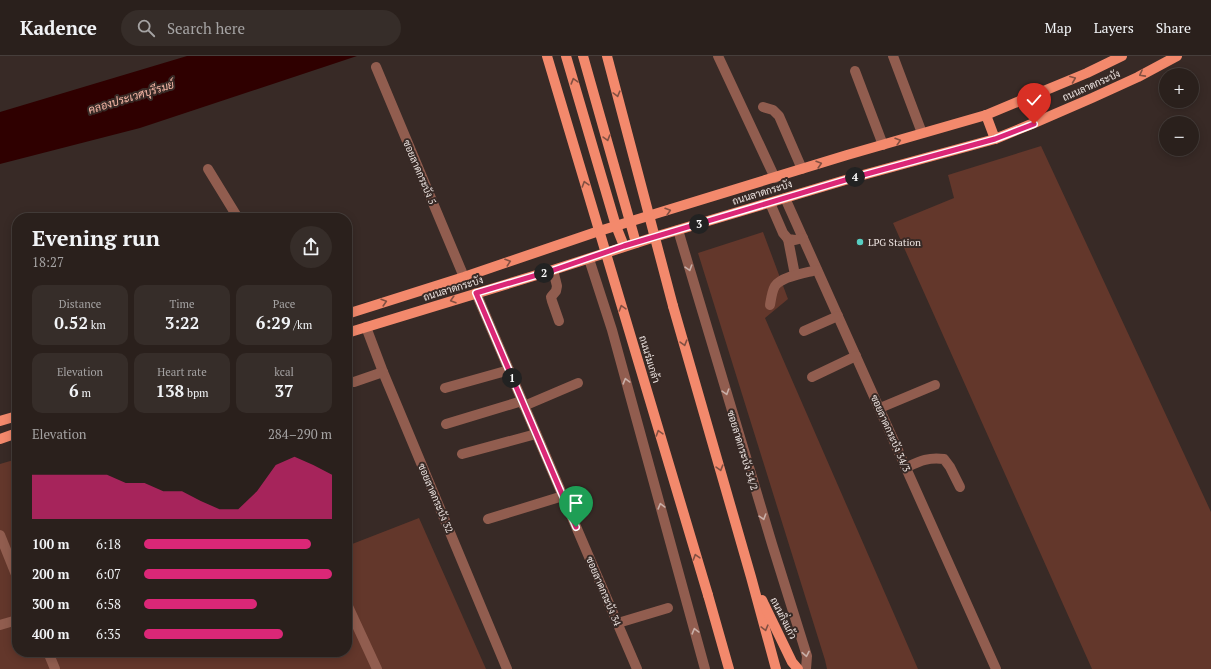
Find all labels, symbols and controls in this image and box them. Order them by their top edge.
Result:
search box [121,10,401,46]
text: Kadence [20,15,97,40]
icon: search [135,17,157,39]
text: Search here [167,18,245,38]
text: Map [1045,18,1072,37]
text: Layers [1094,18,1134,37]
text: Share [1156,18,1191,37]
street label: ถนนลาดกระบัง [1060,67,1122,104]
map controls [1159,68,1199,156]
button: + [1159,68,1199,108]
one-way arrow [1139,70,1146,77]
water label: คลองประเวศบุรีรมย์ [86,76,178,119]
one-way arrow [1069,76,1077,84]
one-way arrow [570,78,579,85]
pin [1017,83,1051,124]
icon: check [1023,89,1045,111]
one-way arrow [613,90,621,97]
button: − [1159,116,1199,156]
one-way arrow [602,135,611,142]
one-way arrow [894,137,901,146]
street label: ซอยลาดกระบัง 5 [400,138,439,206]
one-way arrow [815,160,822,169]
pin: 4 [845,167,865,187]
text: 4 [852,170,858,184]
street label: ถนนลาดกระบัง [731,177,794,208]
one-way arrow [581,180,590,187]
one-way arrow [664,207,671,216]
pin: 3 [689,214,709,234]
text: 3 [696,217,702,231]
text: Evening run [32,223,160,252]
button: share [290,226,332,268]
place label: LPG Station [868,236,921,249]
marker: LPG Station [855,237,865,247]
text: 18:27 [32,253,64,271]
one-way arrow [504,258,511,267]
pin: 2 [534,263,554,283]
one-way arrow [684,264,693,271]
text: 2 [541,266,547,280]
street label: ถนนลาดกระบัง [422,273,485,304]
one-way arrow [450,295,457,304]
text: Distance [59,297,101,311]
text: Time [169,297,195,311]
text: Pace [273,297,295,311]
one-way arrow [381,298,388,307]
one-way arrow [618,305,627,312]
text: 0.52 [54,311,88,334]
text: 3:22 [165,311,199,334]
text: 6:29 [256,311,291,334]
text: km [88,318,106,332]
text: /km [291,318,312,332]
street label: ถนนร่มเกล้า [636,334,663,385]
one-way arrow [679,340,688,347]
text: Elevation [57,365,103,379]
text: Heart rate [157,365,207,379]
text: kcal [274,365,294,379]
pin: 1 [502,368,522,388]
text: 1 [509,371,515,385]
one-way arrow [622,377,631,384]
text: 6 [69,379,79,402]
text: 138 [155,379,184,402]
text: 37 [274,379,294,402]
text: m [79,386,91,400]
text: bpm [184,386,209,400]
one-way arrow [721,389,730,396]
street label: ซอยลาดกระบัง 34/3 [868,393,913,474]
street label: ซอยลาดกระบัง 34/2 [724,408,761,492]
text: Elevation [32,425,87,443]
text: 284–290 m [268,425,332,443]
one-way arrow [655,429,664,436]
street label: ซอยลาดกระบัง 32 [415,461,456,535]
one-way arrow [715,465,724,472]
pin [559,486,593,527]
icon: arrive [565,492,587,514]
one-way arrow [657,503,666,510]
one-way arrow [758,513,767,520]
text: 100 m [32,535,70,553]
text: 6:18 [96,535,121,553]
street label: ซอยลาดกระบัง 34 [583,554,624,629]
one-way arrow [692,554,701,561]
text: 200 m [32,565,70,583]
text: 6:07 [96,565,121,583]
street label: ถนนกิ่งแก้ว [767,594,801,641]
text: 300 m [32,595,70,613]
text: 6:58 [96,595,121,613]
one-way arrow [760,624,769,631]
text: 400 m [32,625,70,643]
text: 6:35 [96,625,121,643]
one-way arrow [691,628,700,635]
one-way arrow [801,651,810,658]

